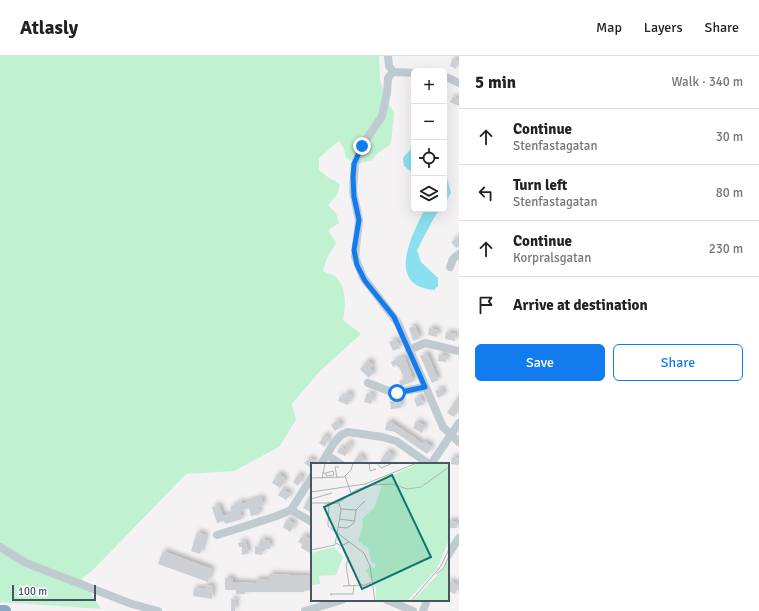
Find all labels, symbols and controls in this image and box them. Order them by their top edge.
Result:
text: Atlasly [20,16,78,40]
text: Map [596,19,622,36]
text: Layers [644,19,683,36]
text: Share [705,19,739,36]
map controls [411,68,447,212]
button: + [411,68,447,104]
text: 5 min [475,72,516,93]
text: Walk · 340 m [672,74,743,90]
button: − [411,104,447,140]
text: Continue [513,120,572,138]
icon: ahead [475,126,497,148]
text: 30 m [716,129,743,145]
route end [353,137,371,155]
text: Stenfastagatan [513,138,598,154]
button: locate [411,140,447,176]
button: layers [411,176,447,212]
text: Turn left [513,176,567,194]
icon: left [475,182,497,204]
text: 80 m [716,185,743,201]
text: Stenfastagatan [513,194,598,210]
text: Continue [513,232,572,250]
icon: ahead [475,238,497,260]
text: 230 m [709,241,743,257]
text: Korpralsgatan [513,250,591,266]
icon: arrive [475,294,497,316]
text: Arrive at destination [513,296,648,314]
button: Save [475,344,605,381]
button: Share [613,344,743,381]
route start [388,384,406,402]
inset map [311,463,449,601]
scale bar [12,583,96,602]
text: 100 m [18,585,47,598]

